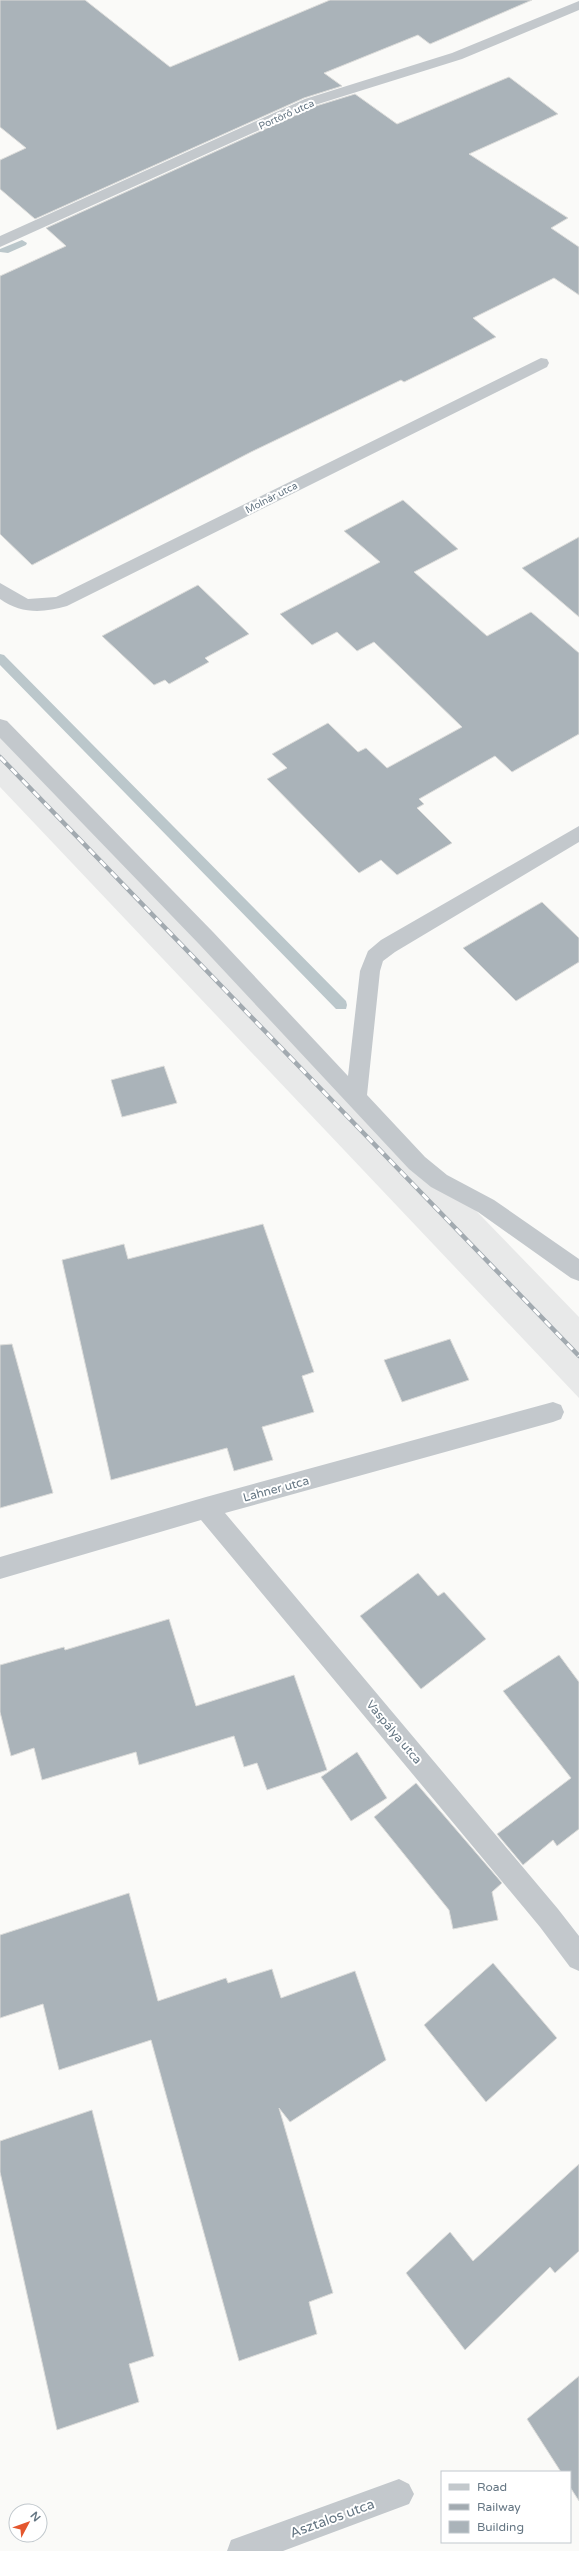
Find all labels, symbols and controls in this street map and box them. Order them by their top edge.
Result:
street label: Portörő utca [257,97,316,132]
street label: Molnár utca [243,480,300,516]
street label: Lahner utca [241,1473,311,1505]
street label: Vaspálya utca [363,1697,425,1767]
legend [441,2471,571,2543]
text: Road [477,2480,507,2494]
street label: Asztalos utca [288,2495,377,2542]
text: Railway [477,2500,521,2514]
north arrow [8,2503,48,2543]
text: N [27,2509,43,2524]
text: Building [477,2520,524,2534]

